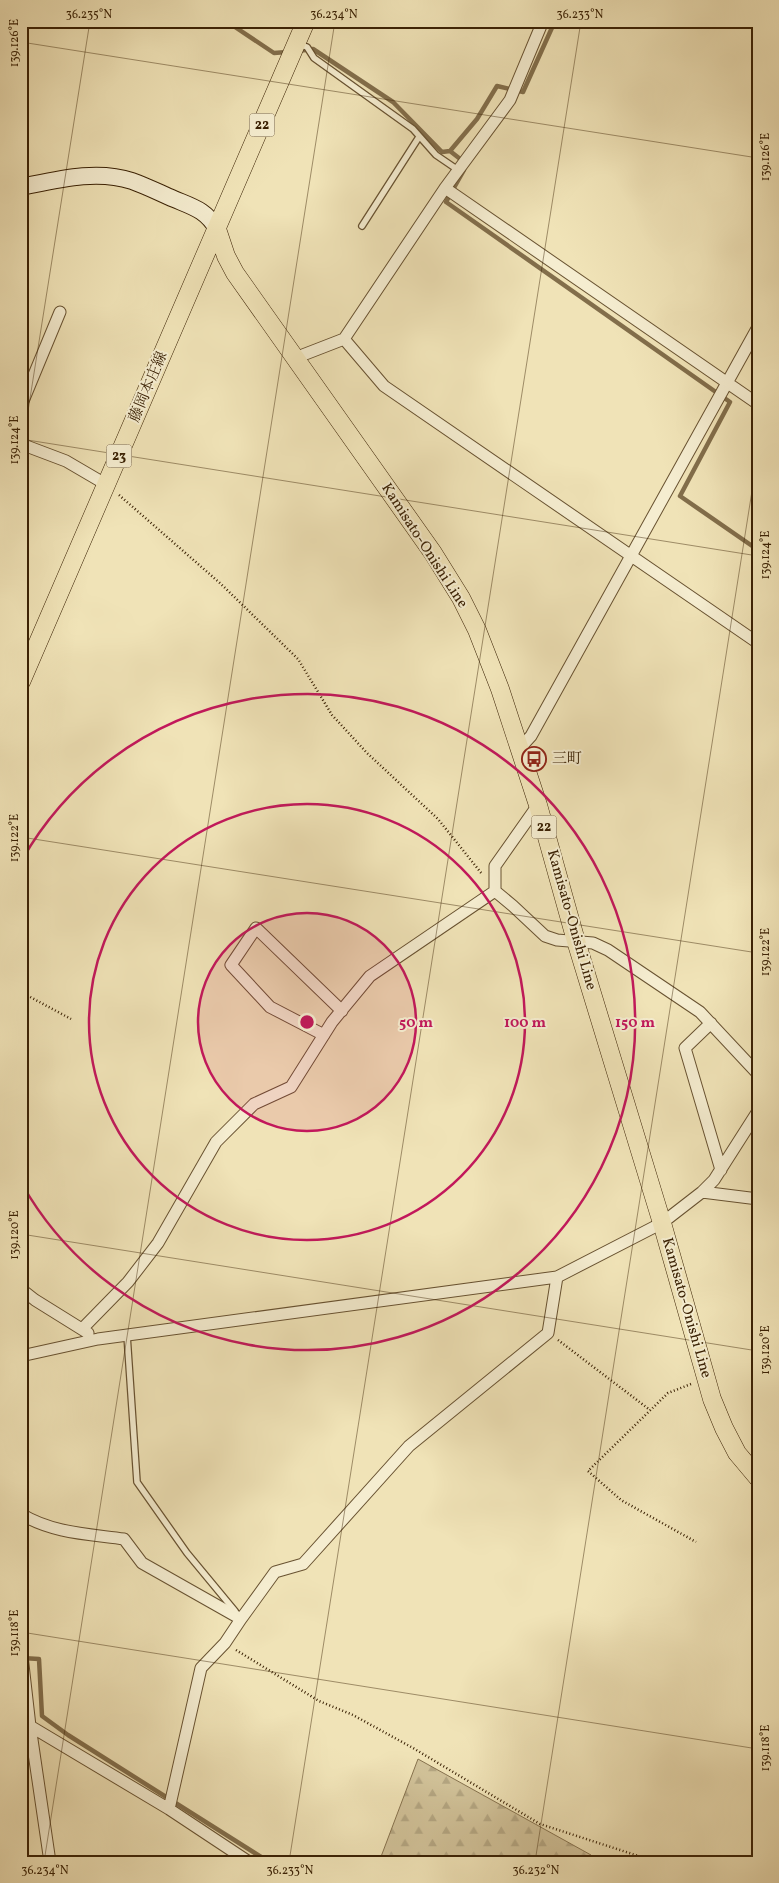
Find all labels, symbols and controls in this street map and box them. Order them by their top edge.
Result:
text: 36.235°N [66,7,112,23]
text: 36.234°N [310,7,358,23]
text: 36.233°N [557,7,603,23]
text: 139.126°E [7,19,23,67]
road number: 22 [250,114,274,136]
text: 139.126°E [758,133,774,181]
street label: 藤岡本庄線 [125,348,173,426]
text: 139.124°E [7,416,23,464]
road number: 23 [106,444,132,468]
street label: Kamisato-Onishi Line [376,479,472,613]
text: 139.124°E [758,531,774,579]
bus stop icon: 三町 [521,746,547,772]
place label: 三町 [552,749,582,770]
text: 139.122°E [7,814,23,862]
road number: 22 [532,816,556,839]
street label: Kamisato-Onishi Line [541,847,601,993]
text: 139.122°E [758,928,774,976]
centre of rings [298,1013,316,1031]
text: 50 m [399,1013,433,1034]
text: 100 m [504,1013,547,1034]
text: 150 m [615,1013,655,1034]
text: 139.120°E [7,1210,23,1260]
street label: Kamisato-Onishi Line [656,1235,716,1381]
text: 139.120°E [758,1325,774,1375]
text: 139.118°E [7,1610,23,1656]
text: 139.118°E [758,1725,774,1771]
text: 36.234°N [21,1863,69,1879]
text: 36.233°N [267,1863,313,1879]
text: 36.232°N [513,1863,560,1879]

